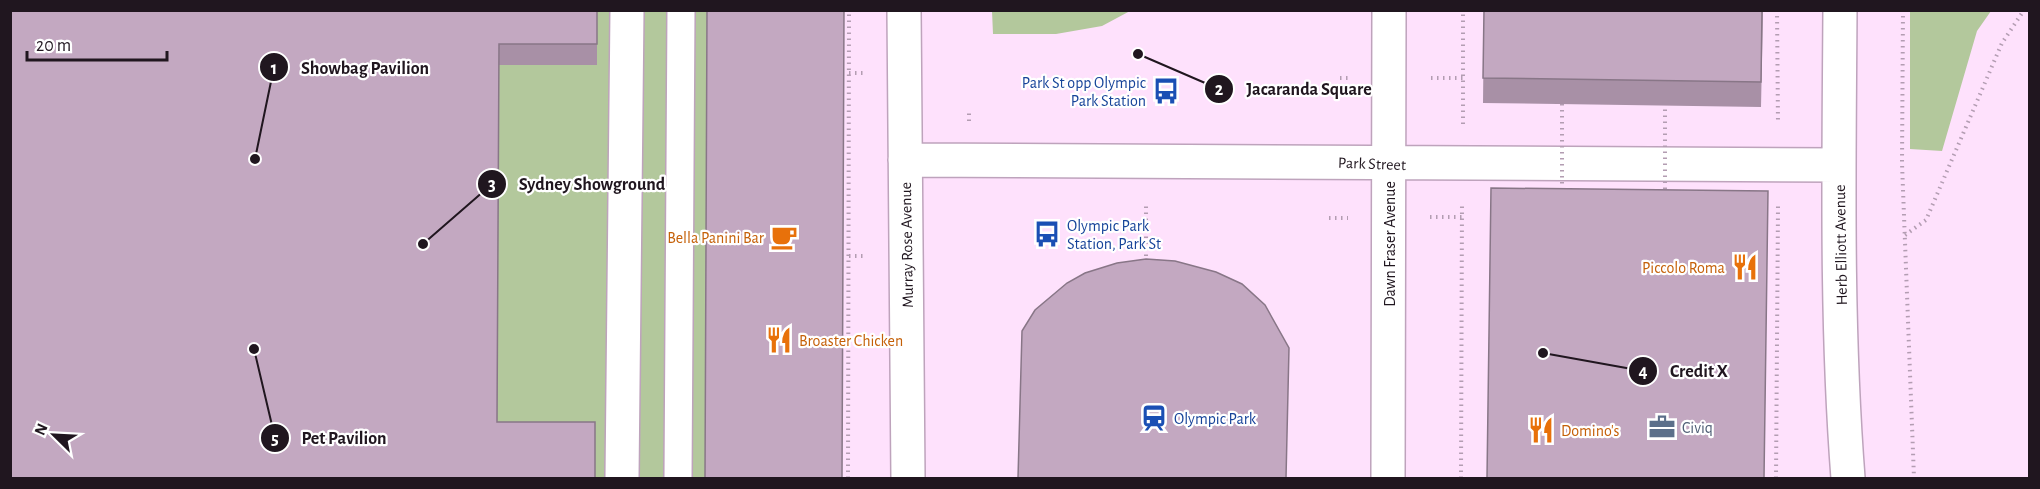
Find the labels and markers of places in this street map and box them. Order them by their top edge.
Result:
callout: Showbag Pavilion [259,49,441,85]
callout: Jacaranda Square [1204,71,1384,107]
place label: Park St opp Olympic Park Station [1022,75,1146,109]
bus stop icon: Park St opp Olympic Park Station [1151,76,1181,106]
callout: Sydney Showground [477,166,677,202]
place label: Olympic Park Station, Park St [1067,218,1161,252]
bus stop icon: Olympic Park Station, Park St [1032,219,1062,249]
cafe icon: Bella Panini Bar [769,222,799,252]
place label: Bella Panini Bar [667,230,765,246]
restaurant icon: Piccolo Roma [1730,252,1760,282]
place label: Piccolo Roma [1642,260,1725,276]
restaurant icon: Broaster Chicken [764,325,794,355]
place label: Broaster Chicken [799,333,903,349]
callout: Credit X [1628,353,1740,389]
station icon: Olympic Park [1139,403,1169,433]
place label: Olympic Park [1174,411,1257,428]
office icon: Civiq [1647,412,1677,442]
restaurant icon: Domino's [1526,415,1556,445]
callout: Pet Pavilion [260,420,399,456]
place label: Civiq [1682,420,1713,436]
place label: Domino's [1561,423,1620,439]

